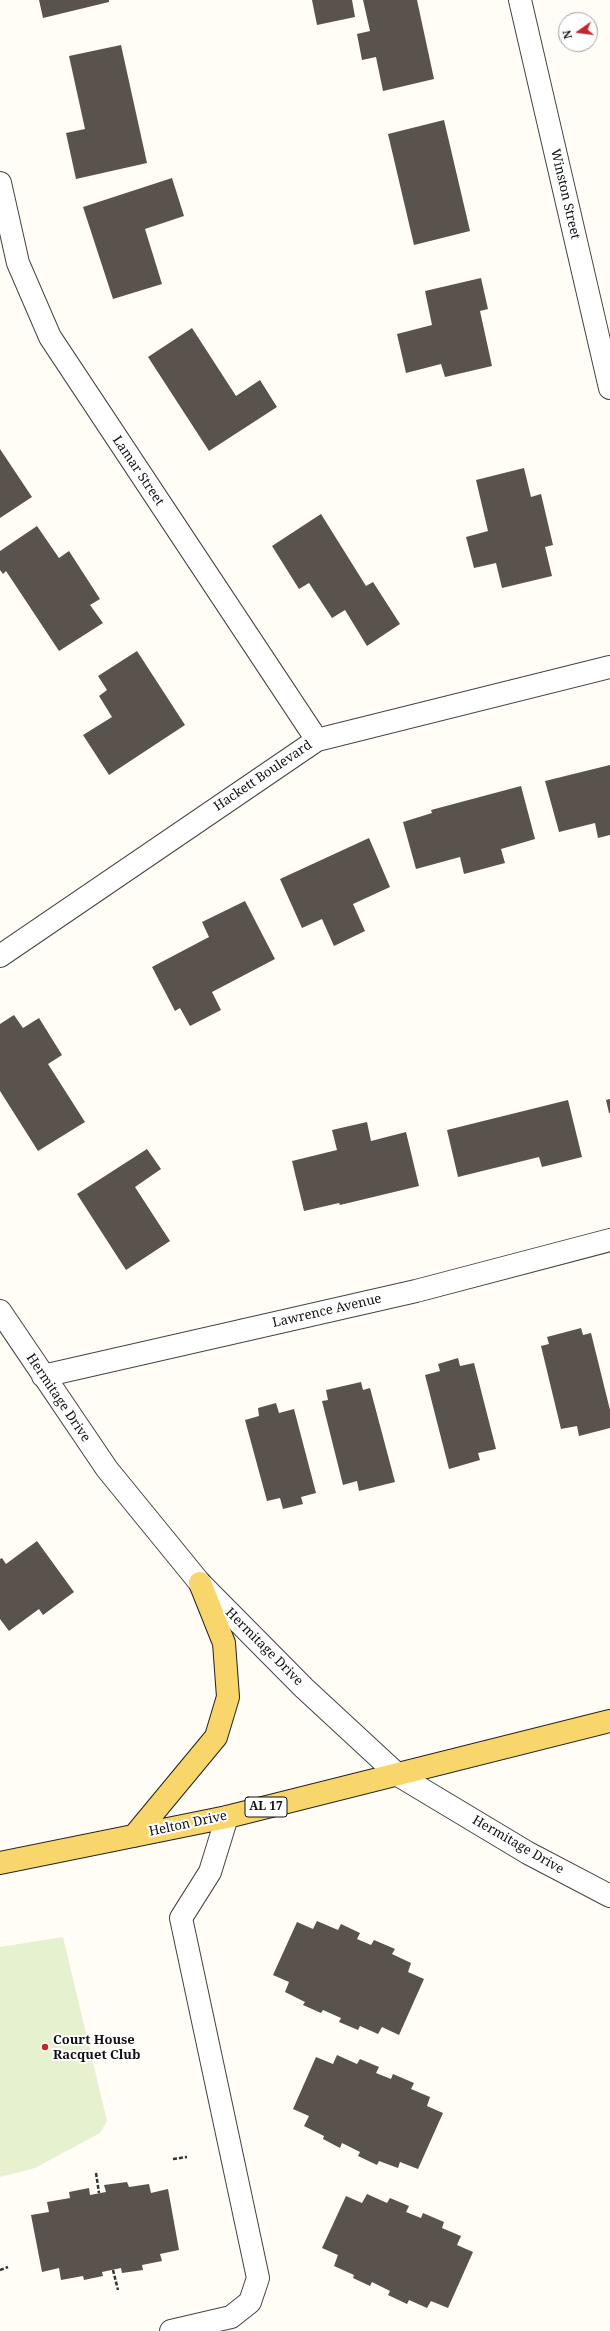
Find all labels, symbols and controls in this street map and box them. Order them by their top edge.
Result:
north arrow [558,12,598,52]
text: N [559,29,575,41]
street label: Winston Street [547,147,583,241]
street label: Lamar Street [109,433,167,509]
street label: Hackett Boulevard [211,737,315,815]
street label: Lawrence Avenue [271,1291,383,1331]
street label: Hermitage Drive [23,1351,93,1445]
street label: Hermitage Drive [222,1605,306,1689]
road number: AL 17 [245,1797,287,1817]
street label: Helton Drive [148,1808,228,1840]
street label: Hermitage Drive [469,1812,567,1878]
place label: Court House Racquet Club [53,2032,140,2063]
marker: Court House Racquet Club [40,2042,50,2052]

